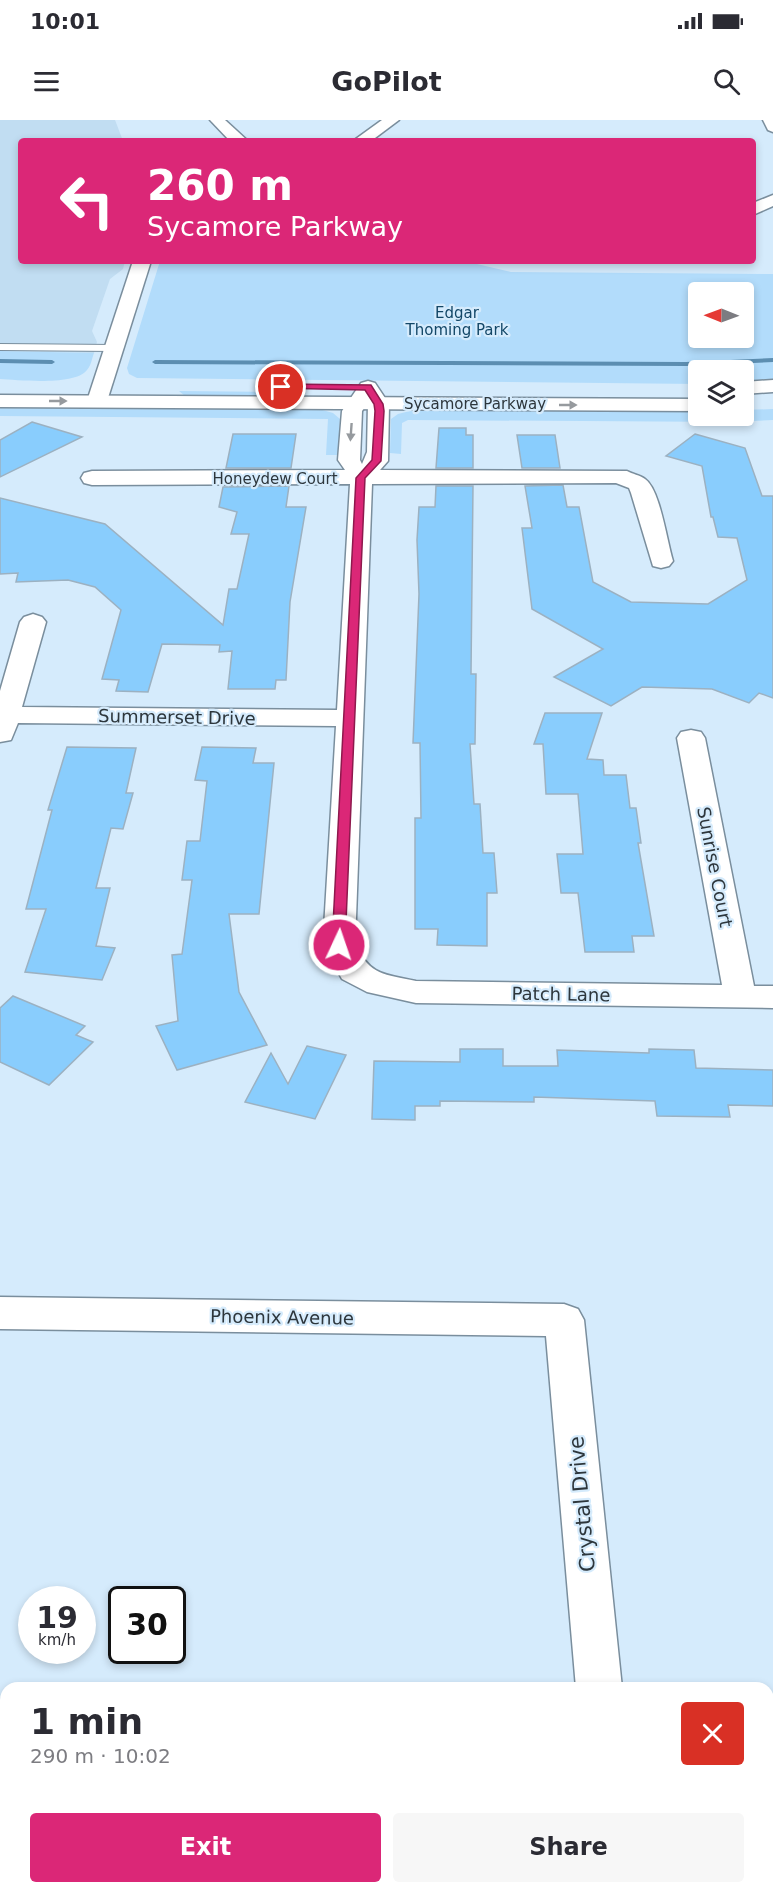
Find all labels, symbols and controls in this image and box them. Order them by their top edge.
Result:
text: 10:01 [30,9,100,34]
icon: menu [30,65,63,98]
icon: search [710,65,743,98]
text: GoPilot [331,66,442,97]
text: 260 m [147,161,293,210]
icon: left [48,162,126,240]
text: Sycamore Parkway [147,211,403,242]
north arrow [688,282,754,348]
map controls [688,282,754,426]
park label: Edgar Thoming Park [405,304,509,339]
button: layers [688,360,754,426]
pin [255,361,306,412]
icon: arrive [264,370,297,403]
street label: Sycamore Parkway [404,395,546,413]
one-way arrow [49,396,68,406]
one-way arrow [559,400,578,410]
one-way arrow [346,422,356,441]
street label: Honeydew Court [212,470,338,488]
street label: Summerset Drive [98,705,256,729]
street label: Sunrise Court [693,805,737,929]
position arrow [307,913,371,977]
street label: Patch Lane [511,983,611,1005]
street label: Phoenix Avenue [210,1305,354,1329]
street label: Crystal Drive [564,1435,600,1573]
speed limit sign: 30 [108,1586,186,1664]
text: 19 [36,1600,78,1635]
text: km/h [38,1631,76,1649]
text: 1 min [30,1701,143,1742]
button: close [681,1702,744,1765]
text: 290 m · 10:02 [30,1744,171,1768]
button: Exit [30,1813,381,1882]
button: Share [393,1813,744,1882]

